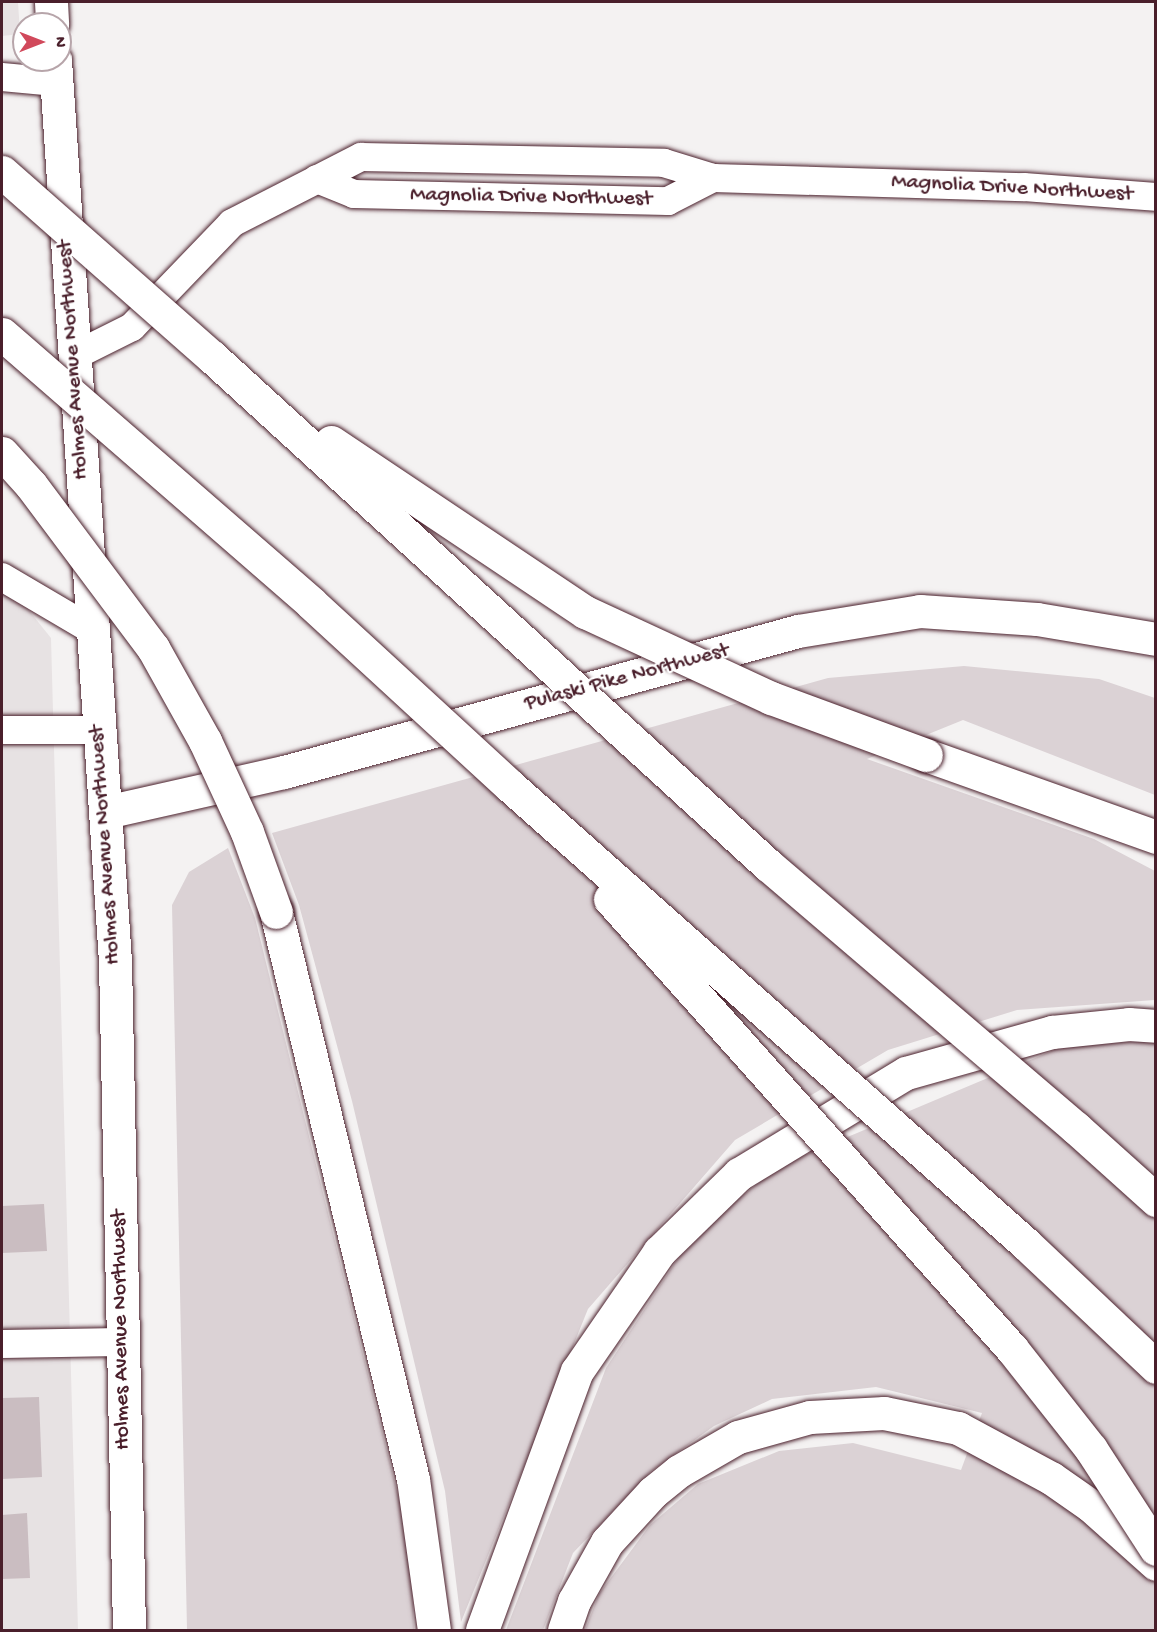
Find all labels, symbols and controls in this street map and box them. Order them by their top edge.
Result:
north arrow [12,12,72,72]
text: N [49,37,68,47]
street label: Magnolia Drive Northwest [891,169,1133,209]
street label: Magnolia Drive Northwest [410,183,652,213]
street label: Holmes Avenue Northwest [52,239,96,481]
street label: Pulaski Pike Northwest [522,638,732,718]
street label: Holmes Avenue Northwest [84,724,128,966]
street label: Holmes Avenue Northwest [107,1210,137,1450]

